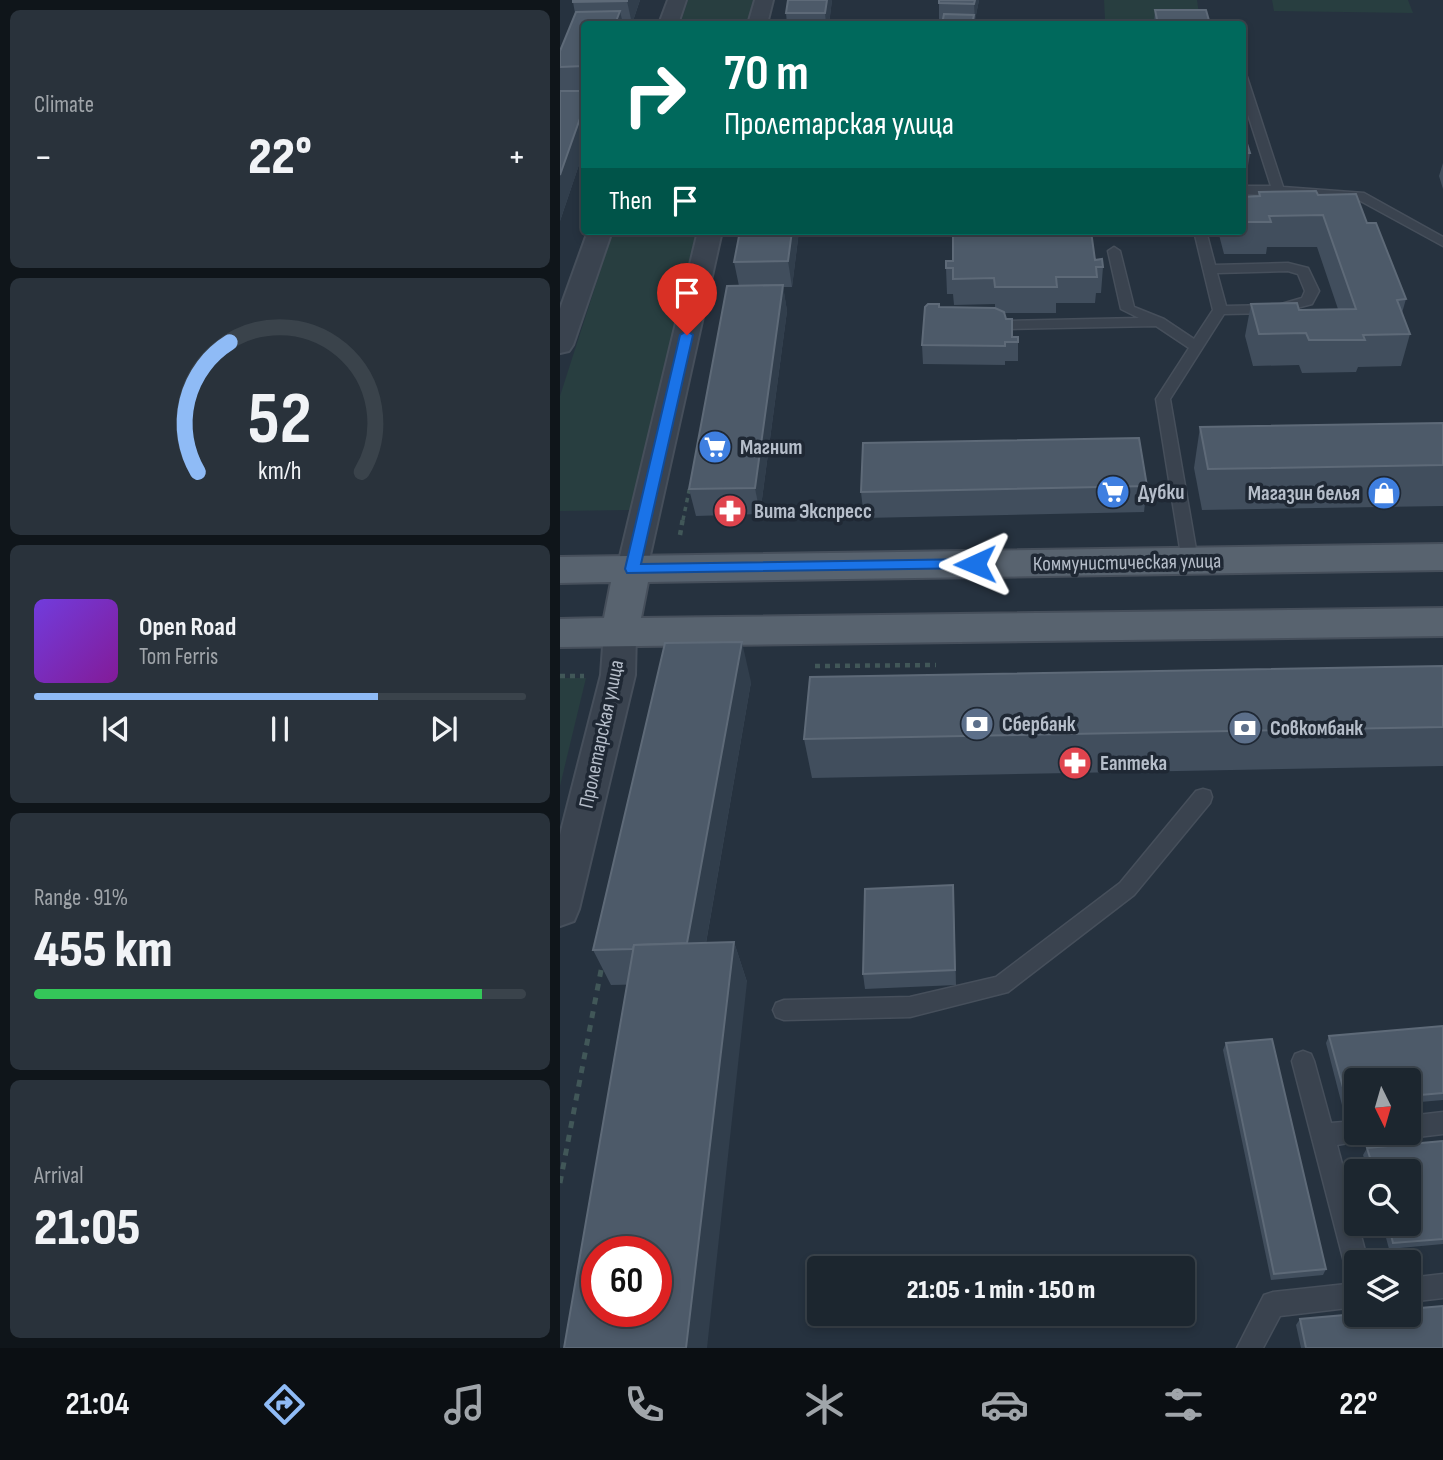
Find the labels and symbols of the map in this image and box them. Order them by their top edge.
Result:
pin [657,263,717,335]
supermarket icon: Магнит [696,428,734,466]
place label: Магнит [740,435,802,460]
supermarket icon: Дубки [1094,473,1132,511]
shop icon: Магазин белья [1365,474,1403,512]
place label: Дубки [1138,480,1184,505]
place label: Магазин белья [1248,481,1360,506]
pharmacy icon: Вита Экспресс [711,492,749,530]
place label: Вита Экспресс [754,499,872,524]
position arrow [938,527,1012,601]
street label: Коммунистическая улица [1033,548,1221,577]
street label: Пролетарская улица [574,658,629,811]
bank icon: Сбербанк [958,705,996,743]
bank icon: Совкомбанк [1226,709,1264,747]
place label: Сбербанк [1002,712,1076,737]
place label: Совкомбанк [1270,716,1363,741]
pharmacy icon: Еаптека [1056,744,1094,782]
place label: Еаптека [1100,751,1167,776]
north arrow [1344,1068,1421,1144]
speed limit sign: 60 [581,1236,672,1327]

